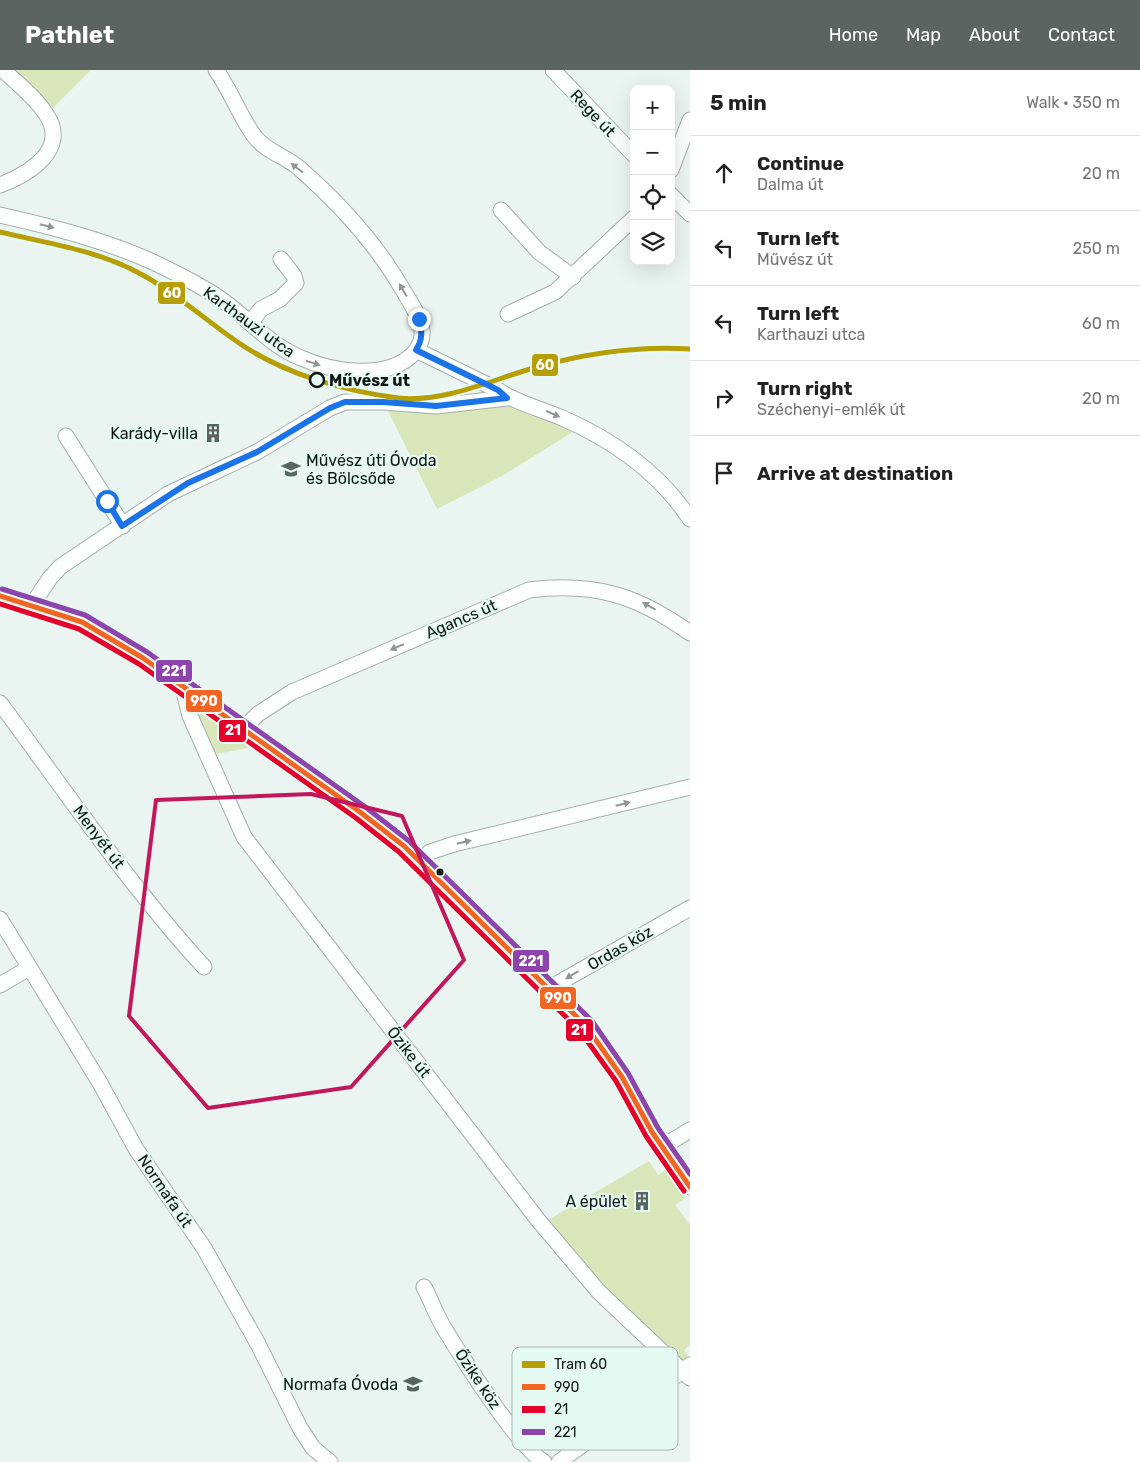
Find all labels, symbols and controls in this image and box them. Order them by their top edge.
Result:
text: Pathlet [25,21,114,49]
text: Home [829,24,878,46]
text: Map [906,24,941,46]
text: About [969,24,1020,46]
text: Contact [1048,24,1115,46]
street label: Rege út [566,85,620,141]
map controls [630,85,675,265]
button: + [630,85,675,130]
text: 5 min [710,90,767,115]
text: Walk · 350 m [1026,93,1120,112]
button: − [630,130,675,175]
text: Continue [757,152,844,175]
icon: ahead [710,159,738,187]
one-way arrow [291,162,304,173]
text: 20 m [1082,164,1120,183]
button: locate [630,175,675,220]
text: Dalma út [757,175,824,194]
button: layers [630,220,675,265]
one-way arrow [40,222,55,230]
text: Turn left [757,227,839,250]
icon: left [710,234,738,262]
text: 250 m [1073,239,1120,258]
text: Művész út [757,250,833,269]
line badge: 60 [157,281,186,305]
street label: Karthauzi utca [200,282,298,362]
one-way arrow [398,283,407,297]
text: 60 [163,285,181,302]
text: Turn left [757,302,839,325]
route end [408,308,431,331]
icon: left [710,309,738,337]
text: 60 m [1082,314,1120,333]
text: Karthauzi utca [757,325,865,344]
line badge: 60 [531,353,559,377]
text: 60 [536,357,554,374]
one-way arrow [306,360,321,367]
place label: Művész út [329,371,411,390]
marker: Művész út [309,372,325,388]
text: Turn right [757,377,852,400]
icon: right [710,384,738,412]
text: 20 m [1082,389,1120,408]
text: Széchenyi-emlék út [757,400,905,419]
one-way arrow [546,411,560,419]
building icon: Karády-villa [202,422,224,444]
place label: Karády-villa [110,424,198,443]
place label: Művész úti Óvoda és Bölcsőde [306,450,437,488]
school or university icon: Művész úti Óvoda és Bölcsőde [280,458,302,480]
icon: arrive [710,459,738,487]
text: Arrive at destination [757,462,953,485]
route start [96,490,119,513]
street label: Agancs út [423,596,499,642]
one-way arrow [642,602,656,610]
one-way arrow [390,643,404,651]
line badge: 221 [155,659,193,683]
text: 221 [161,663,187,680]
line badge: 990 [185,689,223,713]
text: 990 [190,693,218,710]
line badge: 21 [218,719,247,743]
text: 21 [225,722,241,739]
one-way arrow [615,800,630,808]
street label: Menyét út [69,801,129,873]
one-way arrow [457,837,473,845]
unlabelled marker [435,867,445,877]
street label: Ordas köz [584,922,656,974]
line badge: 221 [512,949,550,973]
text: 221 [518,953,544,970]
one-way arrow [565,971,578,980]
line badge: 990 [539,986,577,1010]
text: 990 [544,990,572,1007]
line badge: 21 [565,1018,594,1042]
street label: Őzike út [383,1022,436,1081]
text: 21 [571,1022,587,1039]
street label: Normafa út [134,1151,196,1231]
building icon: A épület [631,1190,653,1212]
place label: A épület [566,1192,627,1211]
street label: Őzike köz [451,1345,506,1413]
legend [512,1347,678,1450]
text: Tram 60 [554,1356,607,1373]
school or university icon: Normafa Óvoda [402,1373,424,1395]
place label: Normafa Óvoda [283,1374,398,1394]
text: 990 [554,1379,580,1396]
text: 21 [554,1401,568,1418]
text: 221 [554,1424,576,1441]

